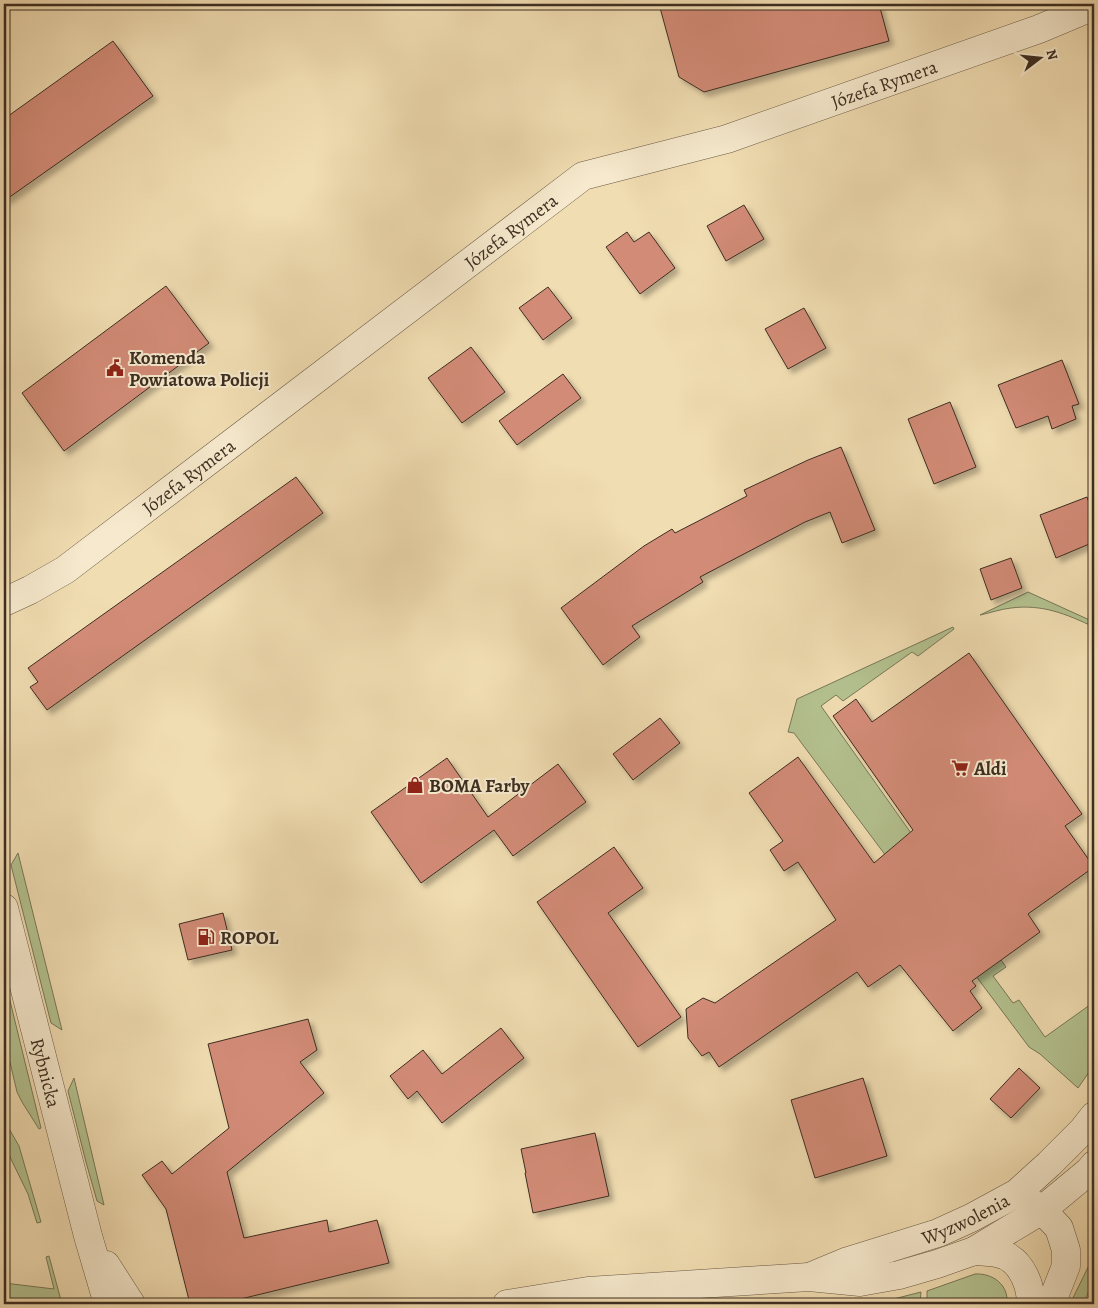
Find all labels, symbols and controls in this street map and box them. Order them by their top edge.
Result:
north arrow [1016,32,1066,82]
text: N [1041,47,1063,62]
street label: Józefa Rymera [828,54,941,115]
street label: Józefa Rymera [459,188,563,276]
place label: Komenda Powiatowa Policji [129,345,270,393]
public building icon: Komenda Powiatowa Policji [105,358,125,378]
street label: Józefa Rymera [137,433,241,521]
place label: Aldi [973,756,1007,782]
supermarket icon: Aldi [950,758,970,778]
place label: BOMA Farby [429,773,531,799]
shop icon: BOMA Farby [405,775,425,795]
place label: ROPOL [220,925,280,951]
fuel station icon: ROPOL [196,927,216,947]
street label: Rybnicka [24,1035,67,1111]
street label: Wyzwolenia [918,1187,1015,1252]

